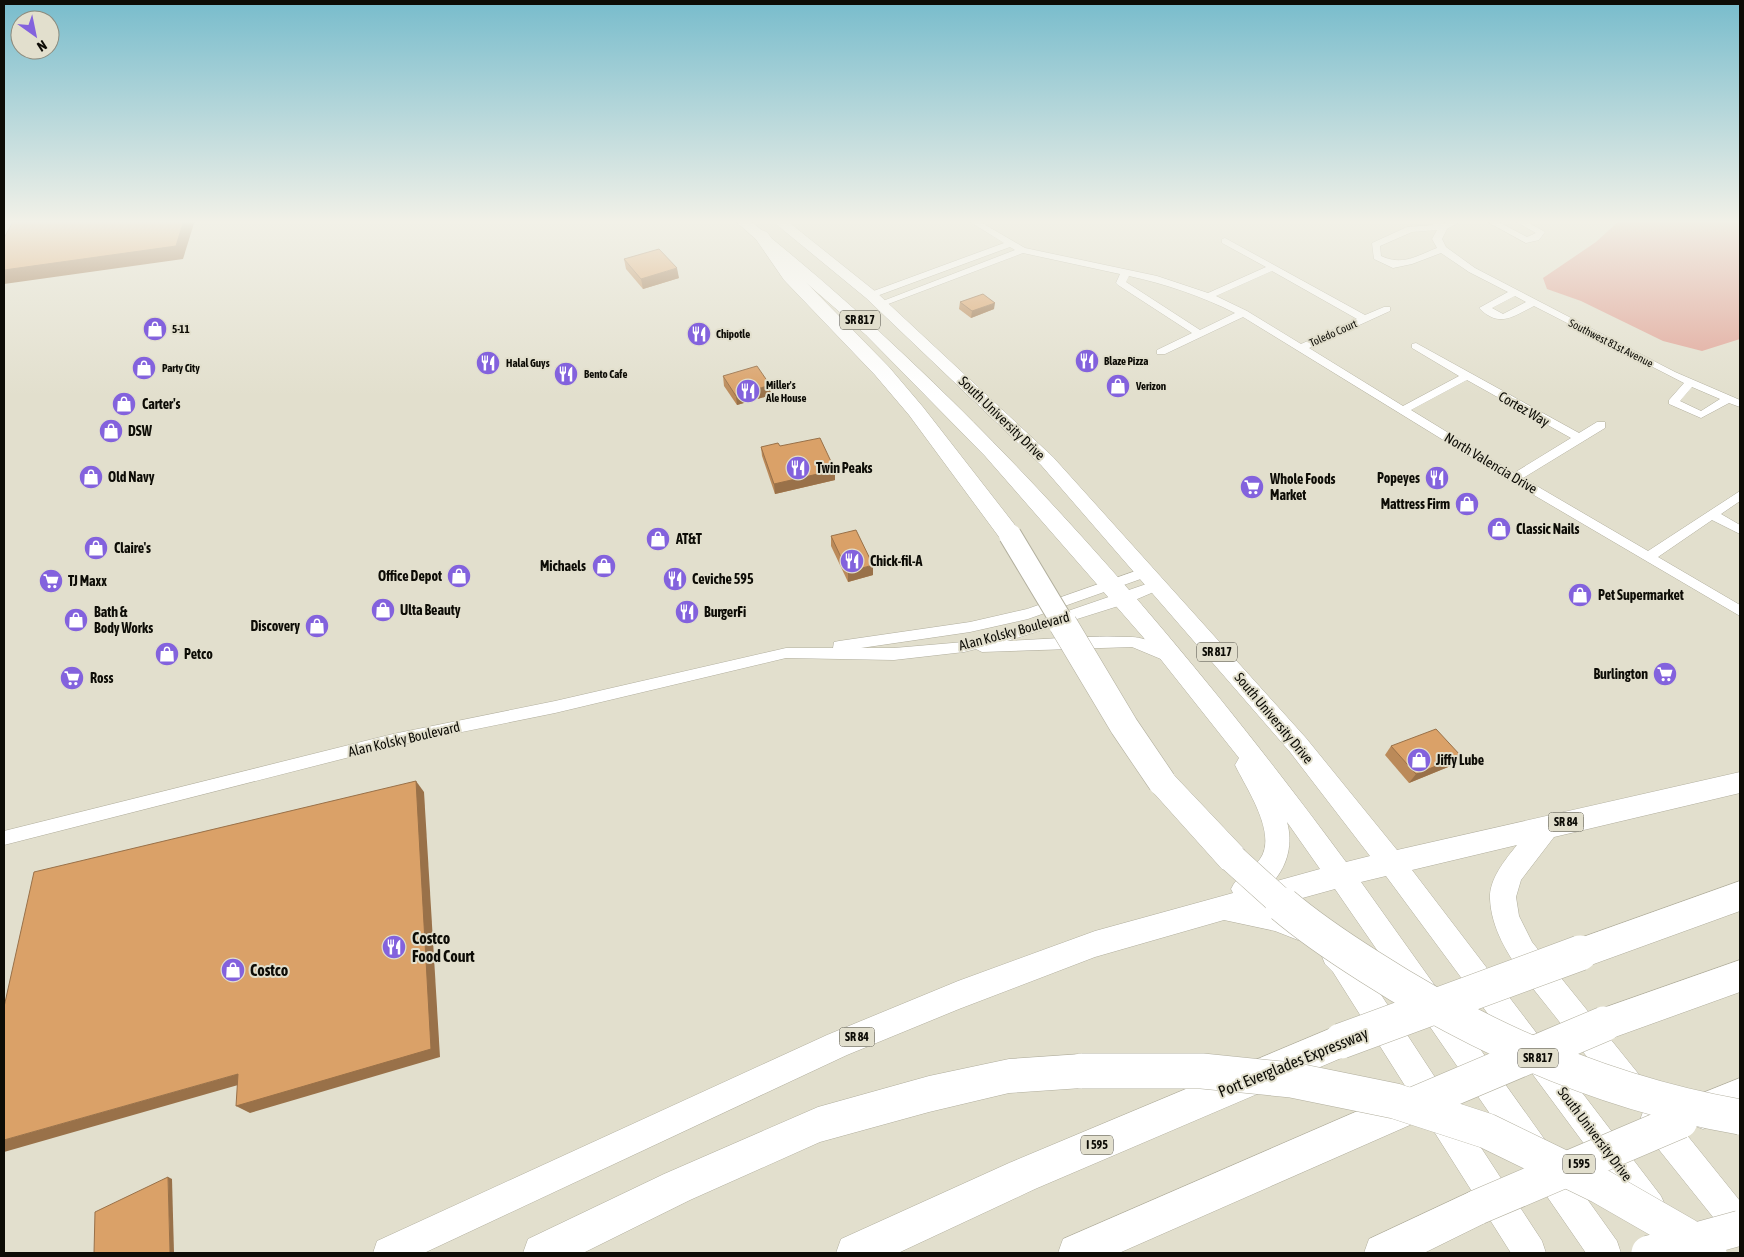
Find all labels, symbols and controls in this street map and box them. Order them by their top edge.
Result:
north arrow [10,10,60,60]
text: N [34,37,50,55]
road number: SR 817 [840,310,880,330]
shop icon: 5-11 [142,316,168,342]
street label: Toledo Court [1307,317,1359,349]
street label: Southwest 81st Avenue [1567,317,1655,369]
restaurant icon: Chipotle [686,321,712,347]
place label: 5-11 [172,323,190,335]
place label: Chipotle [716,328,750,340]
restaurant icon: Blaze Pizza [1074,348,1100,374]
restaurant icon: Halal Guys [475,350,501,376]
shop icon: Party City [131,355,157,381]
place label: Blaze Pizza [1104,355,1148,367]
place label: Halal Guys [506,357,550,369]
restaurant icon: Bento Cafe [553,361,579,387]
place label: Party City [162,362,200,374]
place label: Bento Cafe [584,368,627,380]
street label: South University Drive [956,373,1048,463]
shop icon: Verizon [1105,373,1131,399]
restaurant icon: Miller's Ale House [735,378,761,404]
place label: Miller's Ale House [765,379,806,404]
place label: Verizon [1135,380,1166,392]
street label: Cortez Way [1496,388,1552,430]
shop icon: Carter's [111,391,137,417]
place label: Carter's [142,396,180,412]
shop icon: DSW [98,418,124,444]
place label: DSW [128,423,153,439]
street label: North Valencia Drive [1442,429,1540,497]
restaurant icon: Twin Peaks [785,455,811,481]
place label: Twin Peaks [816,460,873,476]
shop icon: Old Navy [78,464,104,490]
restaurant icon: Popeyes [1424,465,1450,491]
place label: Old Navy [108,469,155,485]
place label: Popeyes [1377,470,1420,486]
place label: Whole Foods Market [1269,471,1336,503]
supermarket icon: Whole Foods Market [1239,474,1265,500]
shop icon: Mattress Firm [1454,491,1480,517]
place label: Mattress Firm [1381,496,1450,512]
shop icon: Classic Nails [1486,516,1512,542]
place label: Classic Nails [1516,521,1579,537]
shop icon: AT&T [645,526,671,552]
place label: AT&T [675,531,703,547]
shop icon: Claire's [83,535,109,561]
place label: Claire's [114,540,151,556]
restaurant icon: Chick-fil-A [839,548,865,574]
shop icon: Michaels [591,553,617,579]
place label: Chick-fil-A [870,553,922,569]
place label: Michaels [540,558,586,574]
shop icon: Office Depot [446,563,472,589]
restaurant icon: Ceviche 595 [662,566,688,592]
supermarket icon: TJ Maxx [38,568,64,594]
place label: Office Depot [378,568,442,584]
place label: Ceviche 595 [692,571,754,587]
place label: TJ Maxx [68,573,107,589]
shop icon: Pet Supermarket [1567,582,1593,608]
place label: Pet Supermarket [1598,587,1684,603]
shop icon: Ulta Beauty [370,597,396,623]
restaurant icon: BurgerFi [674,599,700,625]
place label: Ulta Beauty [400,602,461,618]
place label: Bath & Body Works [94,604,153,636]
place label: BurgerFi [704,604,746,620]
shop icon: Bath & Body Works [63,607,89,633]
street label: Alan Kolsky Boulevard [957,609,1071,653]
shop icon: Discovery [304,613,330,639]
place label: Discovery [250,618,300,634]
shop icon: Petco [154,641,180,667]
road number: SR 817 [1197,642,1237,662]
place label: Petco [184,646,213,662]
supermarket icon: Burlington [1652,661,1678,687]
supermarket icon: Ross [59,665,85,691]
place label: Burlington [1593,666,1648,682]
street label: South University Drive [1231,669,1317,767]
place label: Ross [90,670,114,686]
street label: Alan Kolsky Boulevard [347,718,461,760]
shop icon: Jiffy Lube [1406,747,1432,773]
place label: Jiffy Lube [1435,752,1484,768]
road number: SR 84 [1548,812,1584,832]
place label: Costco Food Court [412,929,475,965]
restaurant icon: Costco Food Court [381,934,407,960]
shop icon: Costco [220,957,246,983]
place label: Costco [250,961,289,979]
street label: Port Everglades Expressway [1215,1024,1371,1101]
road number: SR 84 [840,1028,874,1046]
road number: SR 817 [1518,1048,1558,1068]
street label: South University Drive [1554,1084,1636,1184]
road number: I 595 [1081,1136,1113,1154]
road number: I 595 [1563,1154,1595,1174]

